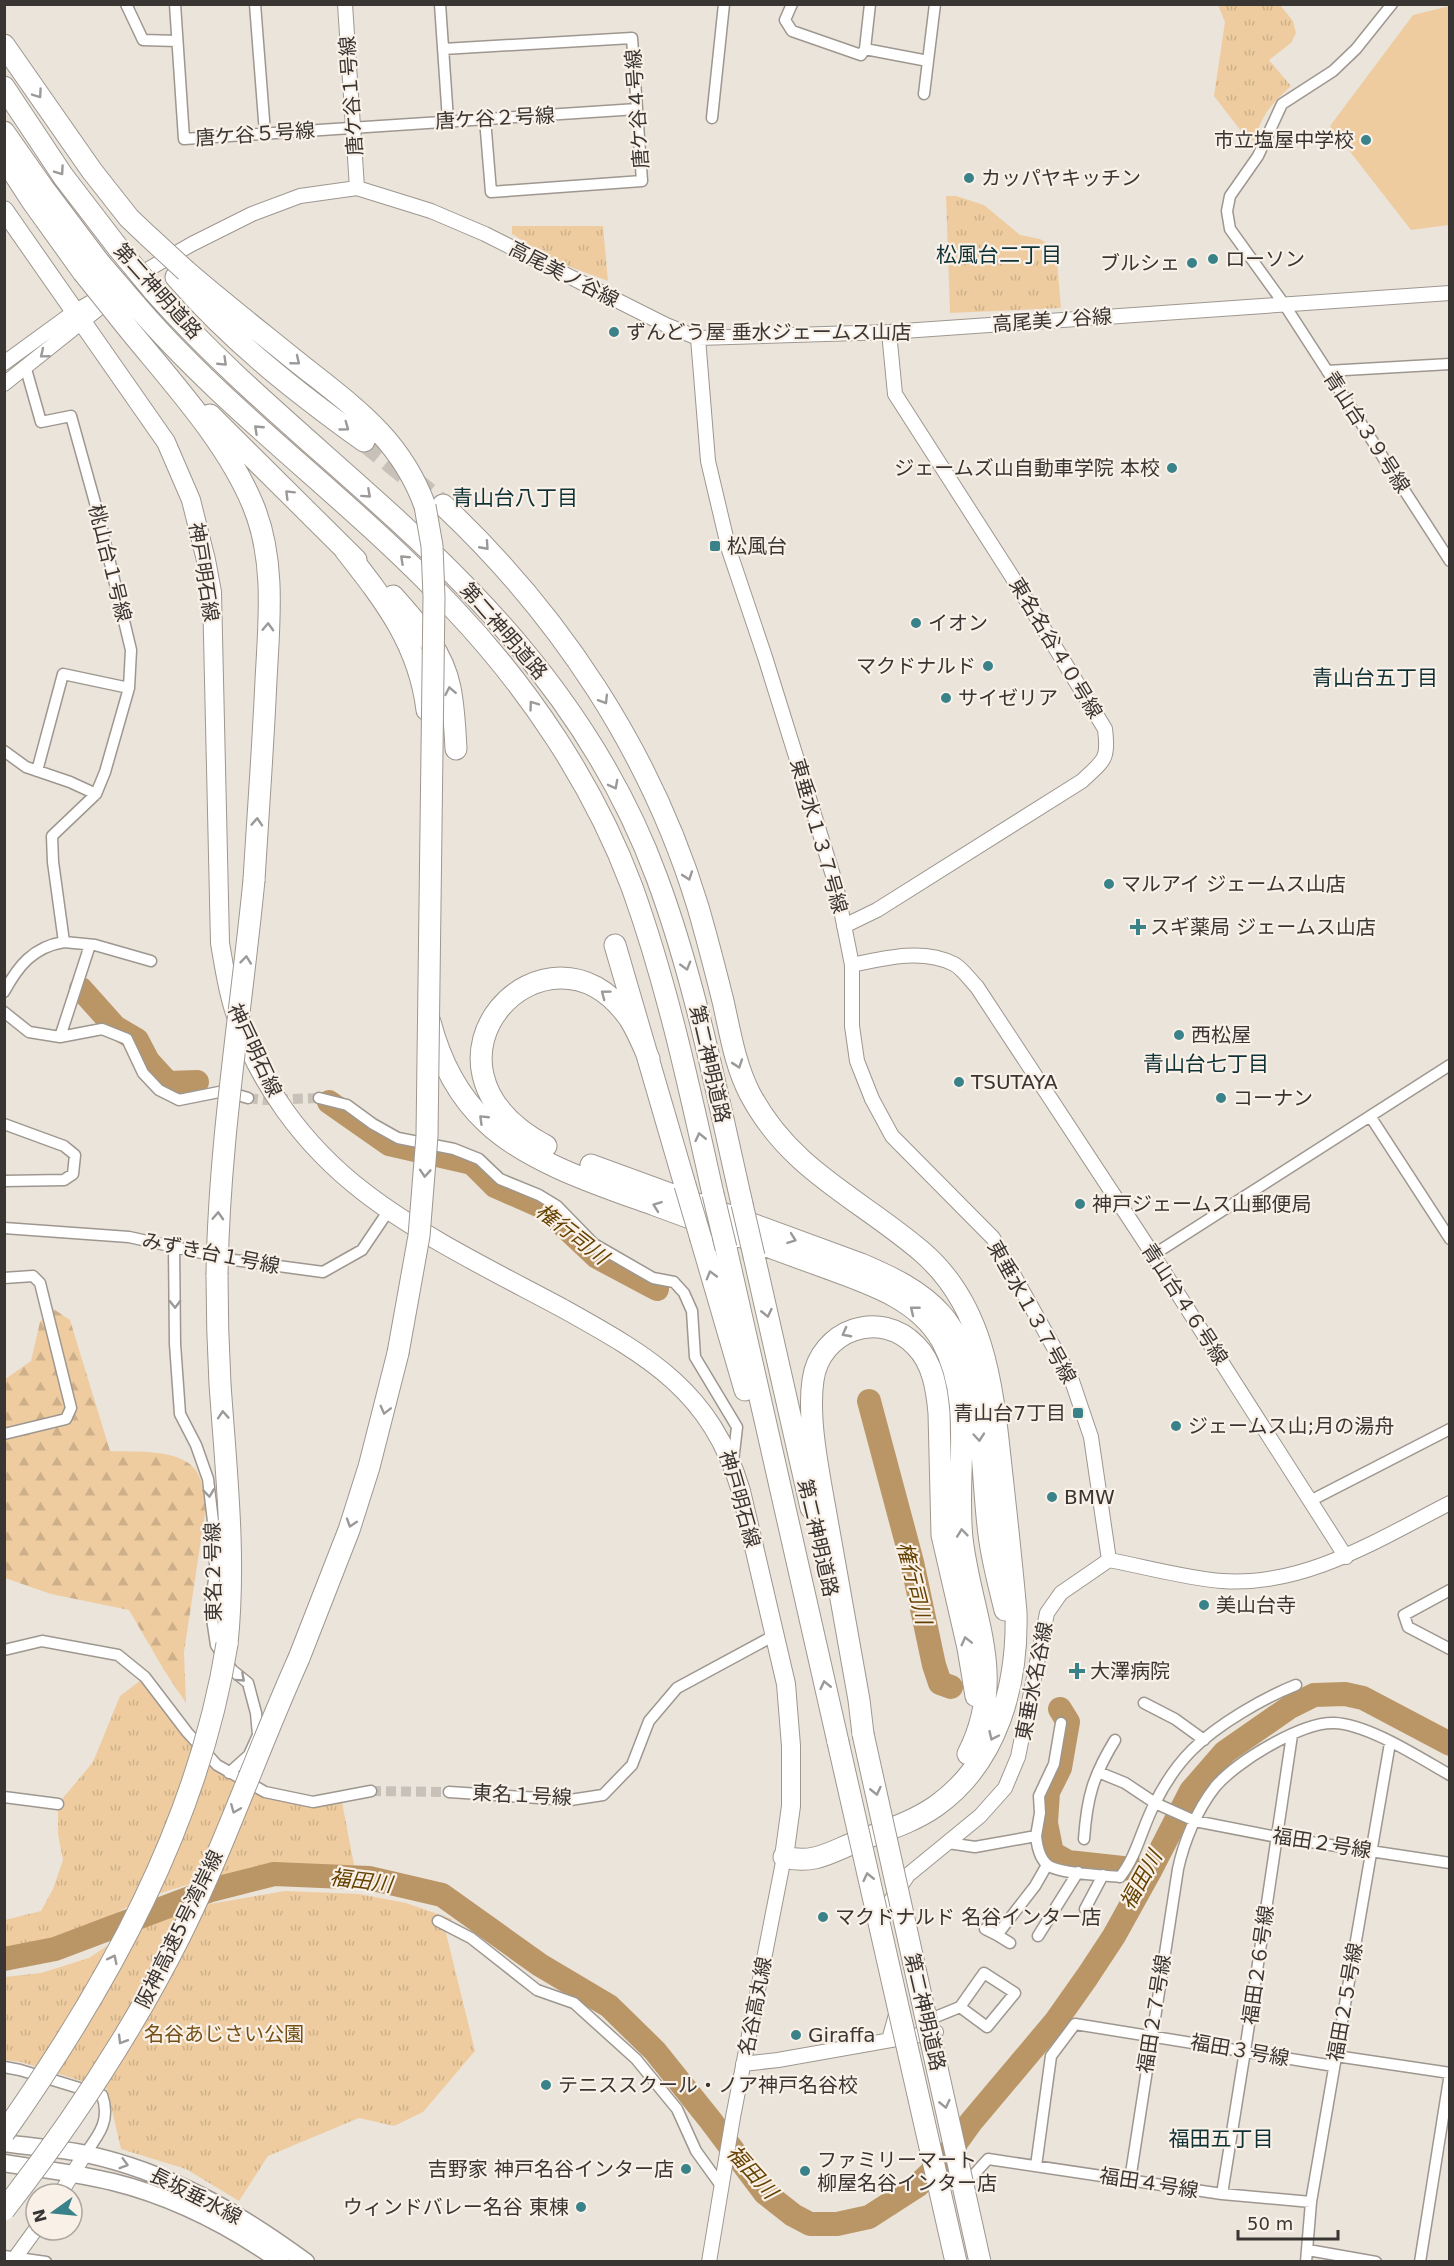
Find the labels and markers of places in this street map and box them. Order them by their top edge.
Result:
place label: 市立塩屋中学校 [1214,128,1354,152]
marker: 市立塩屋中学校 [1359,133,1373,147]
place label: カッパヤキッチン [981,166,1141,190]
marker: カッパヤキッチン [962,171,976,185]
place label: ローソン [1225,247,1305,271]
place label: ブルシェ [1100,251,1180,275]
marker: ローソン [1206,252,1220,266]
marker: ブルシェ [1185,256,1199,270]
place label: ずんどう屋 垂水ジェームス山店 [626,320,911,344]
marker: ずんどう屋 垂水ジェームス山店 [607,325,621,339]
place label: ジェームズ山自動車学院 本校 [894,456,1160,480]
marker: ジェームズ山自動車学院 本校 [1165,461,1179,475]
place label: 松風台 [727,534,787,558]
marker: 松風台 [708,539,722,553]
place label: イオン [928,611,988,635]
marker: イオン [909,616,923,630]
place label: マクドナルド [856,654,976,678]
marker: マクドナルド [981,659,995,673]
place label: サイゼリア [958,686,1058,710]
marker: サイゼリア [939,691,953,705]
place label: マルアイ ジェームス山店 [1121,872,1346,896]
marker: マルアイ ジェームス山店 [1102,877,1116,891]
place label: スギ薬局 ジェームス山店 [1150,915,1376,939]
marker: スギ薬局 ジェームス山店 [1131,920,1145,934]
place label: 西松屋 [1191,1023,1251,1047]
marker: 西松屋 [1172,1028,1186,1042]
place label: TSUTAYA [970,1070,1058,1094]
marker: TSUTAYA [952,1075,966,1089]
place label: コーナン [1233,1086,1313,1110]
marker: コーナン [1214,1091,1228,1105]
place label: 神戸ジェームス山郵便局 [1092,1192,1311,1216]
marker: 神戸ジェームス山郵便局 [1073,1197,1087,1211]
place label: 青山台7丁目 [953,1401,1066,1425]
marker: 青山台7丁目 [1071,1406,1085,1420]
place label: ジェームス山;月の湯舟 [1188,1414,1394,1438]
marker: ジェームス山;月の湯舟 [1169,1419,1183,1433]
place label: BMW [1064,1485,1115,1509]
marker: BMW [1045,1490,1059,1504]
place label: 美山台寺 [1216,1593,1296,1617]
marker: 美山台寺 [1197,1598,1211,1612]
place label: 大澤病院 [1090,1659,1170,1683]
marker: 大澤病院 [1068,1662,1086,1680]
place label: マクドナルド 名谷インター店 [835,1905,1101,1929]
marker: マクドナルド 名谷インター店 [816,1910,830,1924]
place label: Giraffa [808,2023,876,2047]
marker: Giraffa [789,2028,803,2042]
place label: テニススクール・ノア神戸名谷校 [558,2073,858,2097]
marker: テニススクール・ノア神戸名谷校 [539,2078,553,2092]
place label: ファミリーマート 柳屋名谷インター店 [817,2148,997,2195]
place label: 吉野家 神戸名谷インター店 [428,2157,674,2181]
marker: 吉野家 神戸名谷インター店 [679,2162,693,2176]
marker: ファミリーマート 柳屋名谷インター店 [798,2164,812,2178]
place label: ウィンドバレー名谷 東棟 [343,2195,569,2219]
marker: ウィンドバレー名谷 東棟 [574,2200,588,2214]

